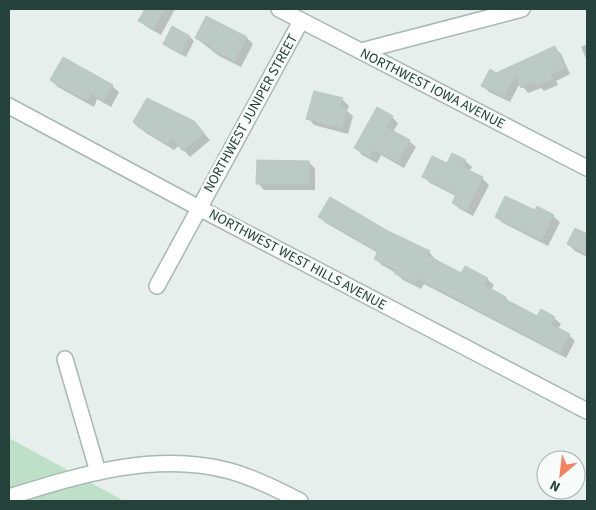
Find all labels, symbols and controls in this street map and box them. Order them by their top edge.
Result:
street label: NORTHWEST JUNIPER STREET [199,30,303,196]
street label: NORTHWEST IOWA AVENUE [357,44,509,134]
street label: NORTHWEST WEST HILLS AVENUE [205,204,390,315]
north arrow [536,450,586,500]
text: N [547,475,564,497]

